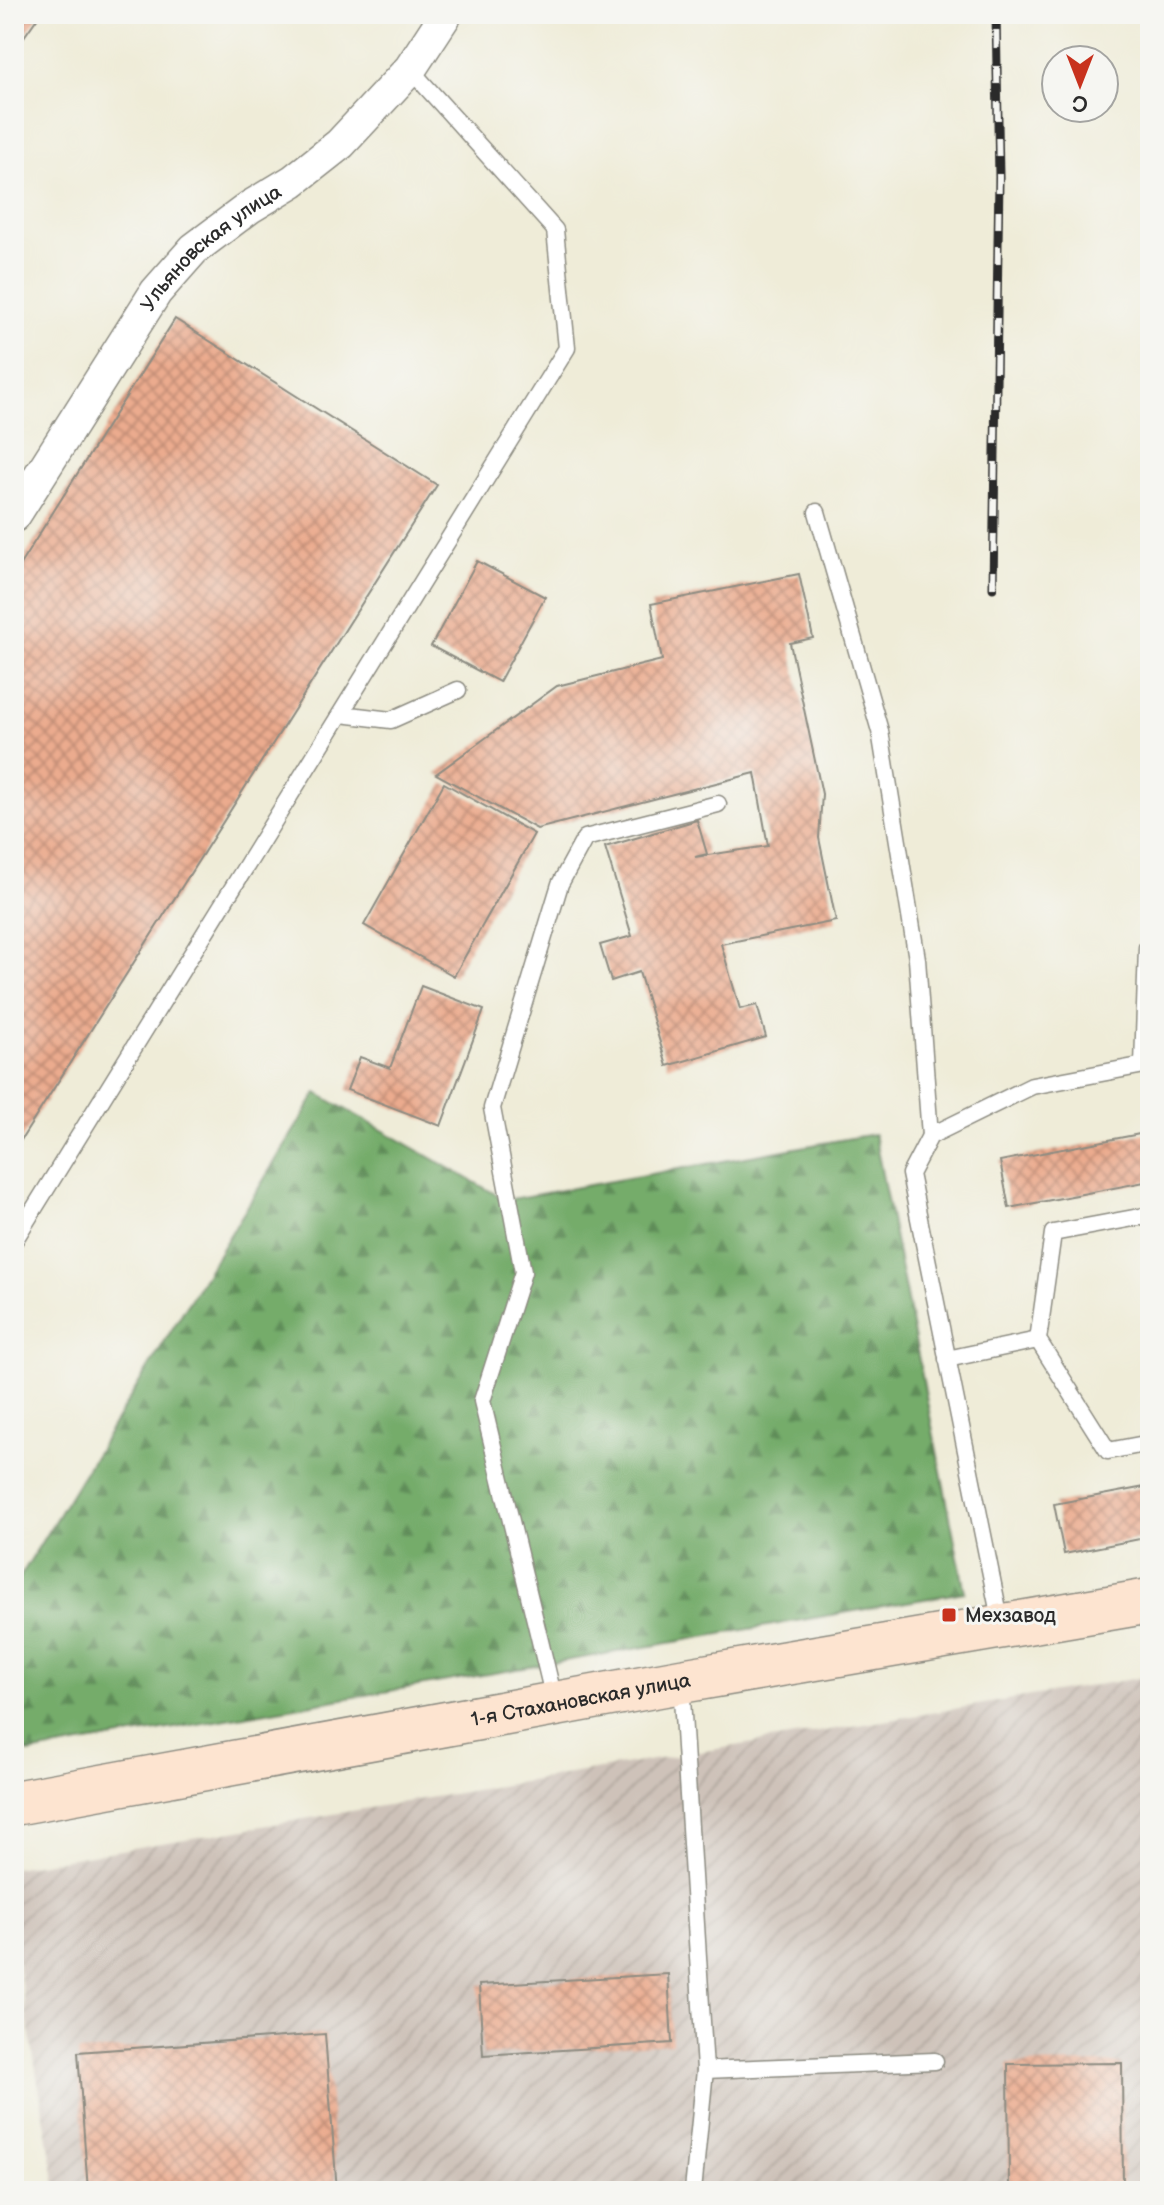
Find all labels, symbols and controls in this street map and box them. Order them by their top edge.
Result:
north arrow [1040,44,1120,124]
text: С [1072,89,1088,116]
street label: Ульяновская улица [136,180,286,316]
place label: Мехзавод [965,1604,1056,1628]
marker: Мехзавод [940,1606,958,1624]
street label: 1-я Стахановская улица [469,1669,692,1732]

